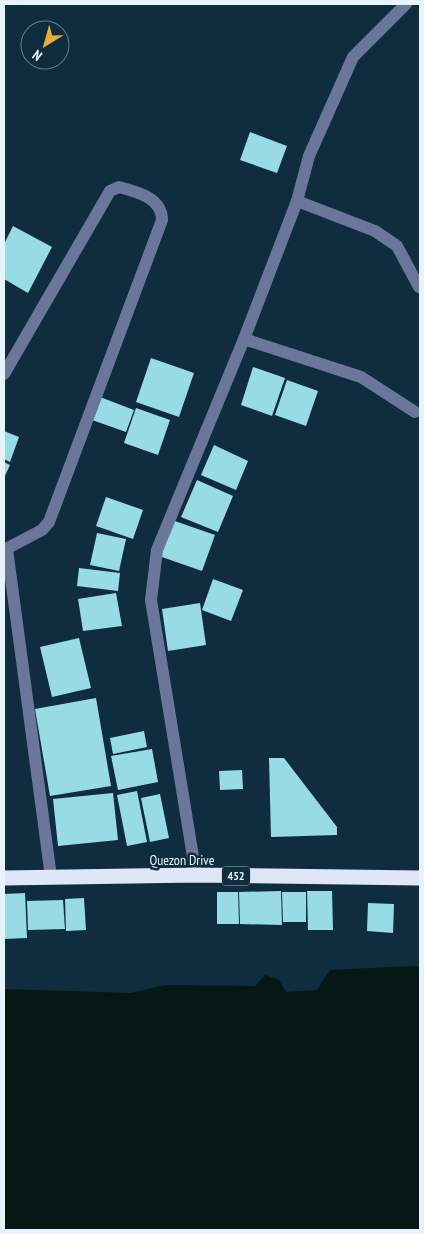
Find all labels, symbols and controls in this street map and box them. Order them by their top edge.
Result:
north arrow [20,20,70,70]
text: N [29,46,46,65]
street label: Quezon Drive [150,851,215,869]
road number: 452 [222,866,250,886]

